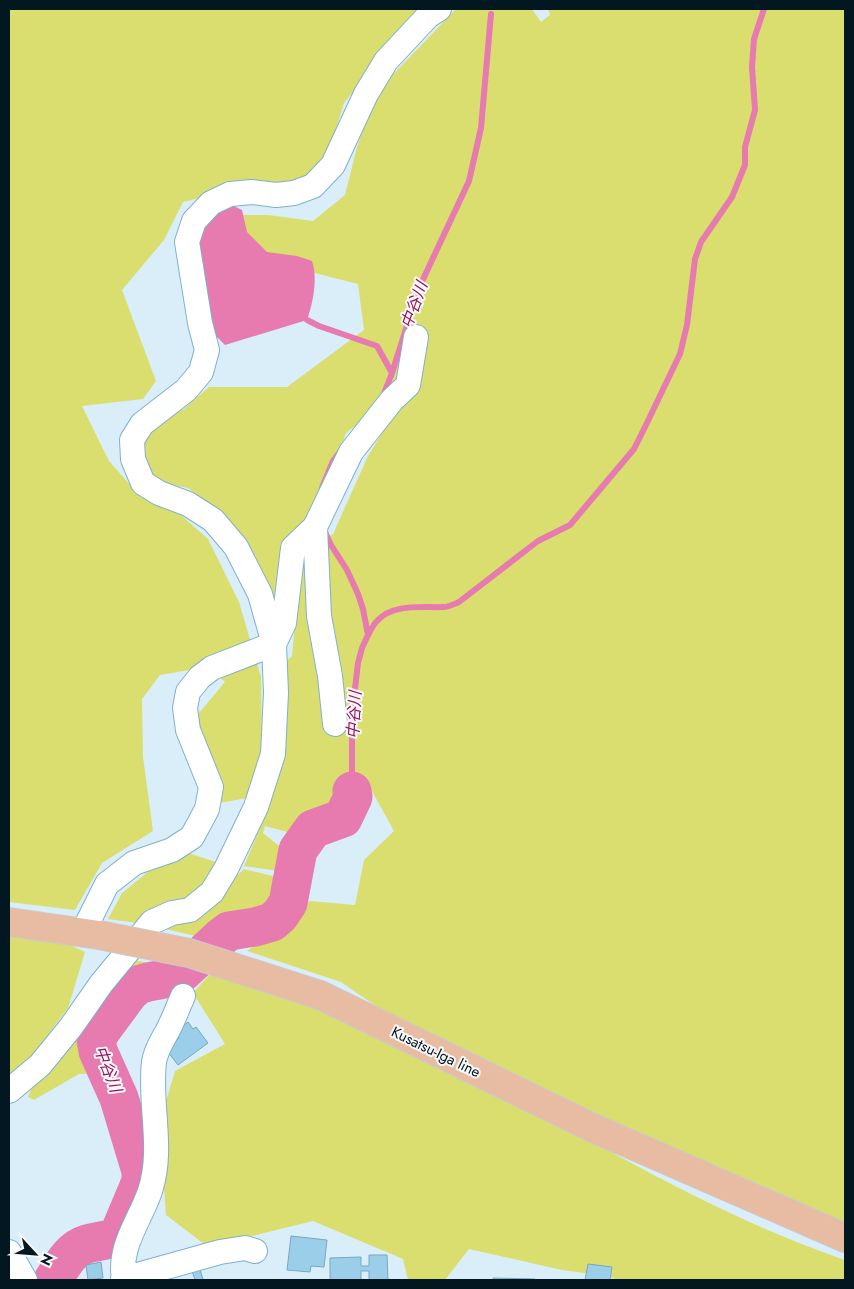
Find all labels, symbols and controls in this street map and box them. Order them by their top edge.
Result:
water label: 中谷川 [395,277,434,331]
water label: 中谷川 [341,688,367,740]
street label: Kusatsu-Iga line [388,1021,485,1083]
water label: 中谷川 [89,1042,128,1097]
north arrow [10,1229,60,1279]
text: N [35,1250,58,1269]

